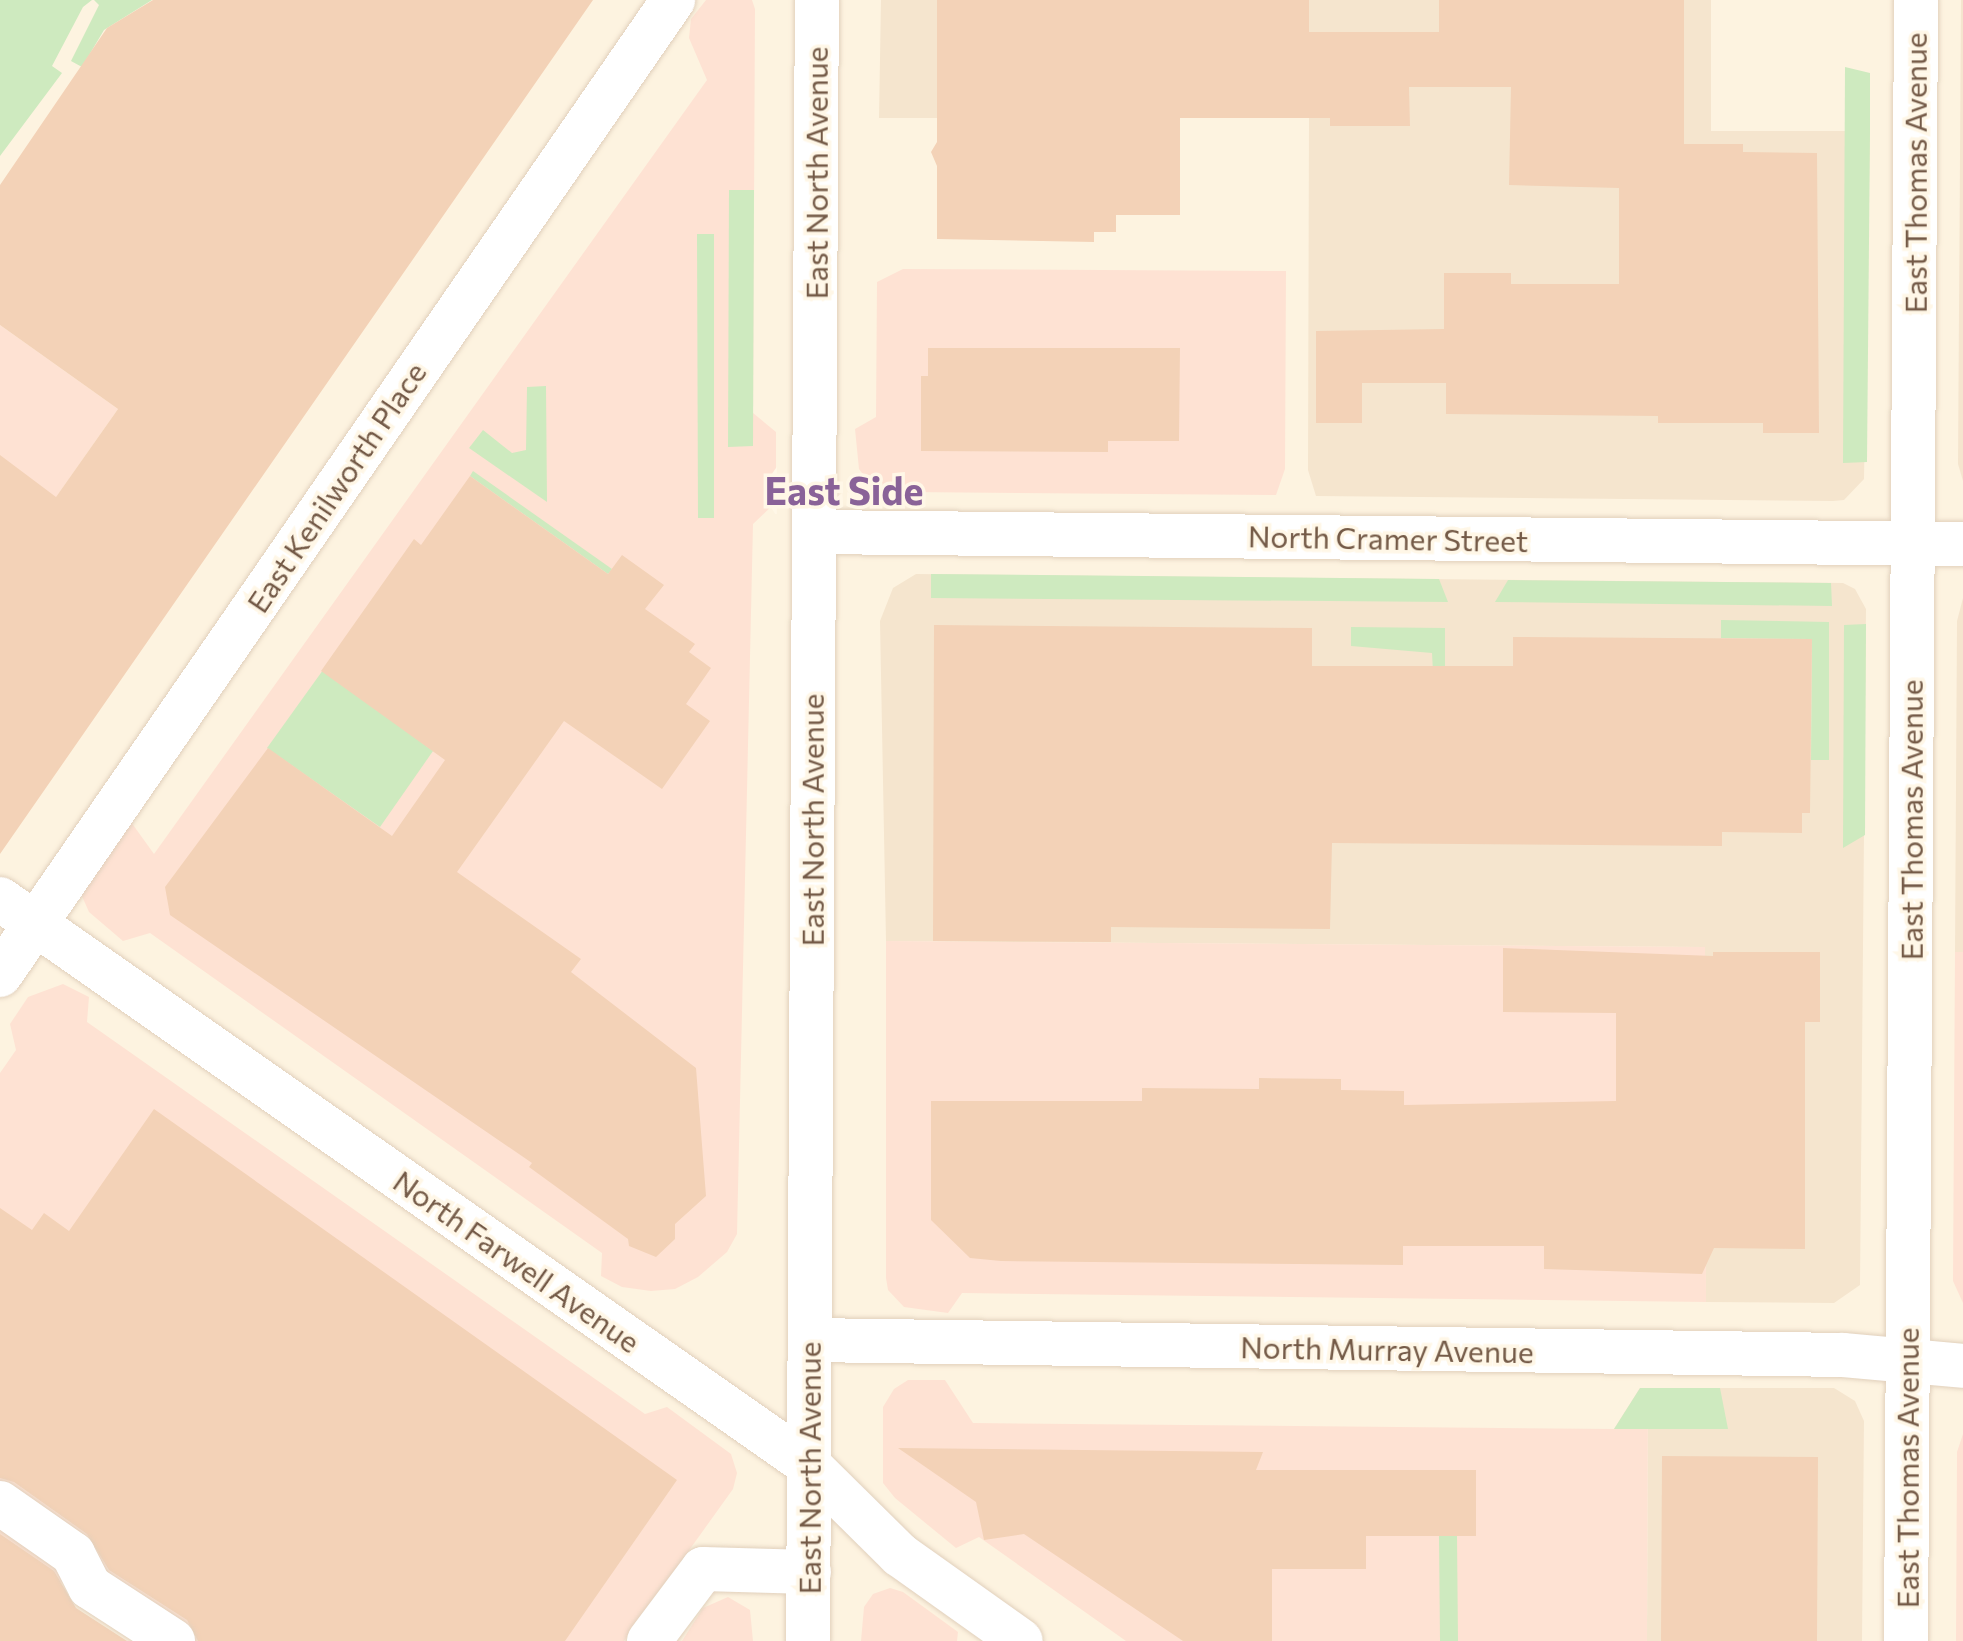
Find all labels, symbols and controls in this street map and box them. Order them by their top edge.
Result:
street label: East Thomas Avenue [1897,33,1933,313]
street label: East North Avenue [798,47,834,299]
street label: East Kenilworth Place [239,355,433,619]
district label: East Side [764,467,924,513]
street label: North Cramer Street [1248,518,1528,558]
street label: East Thomas Avenue [1893,680,1929,960]
street label: East North Avenue [794,694,830,946]
street label: North Farwell Avenue [387,1162,647,1360]
street label: North Murray Avenue [1240,1328,1534,1370]
street label: East Thomas Avenue [1889,1328,1925,1608]
street label: East North Avenue [791,1342,827,1594]

